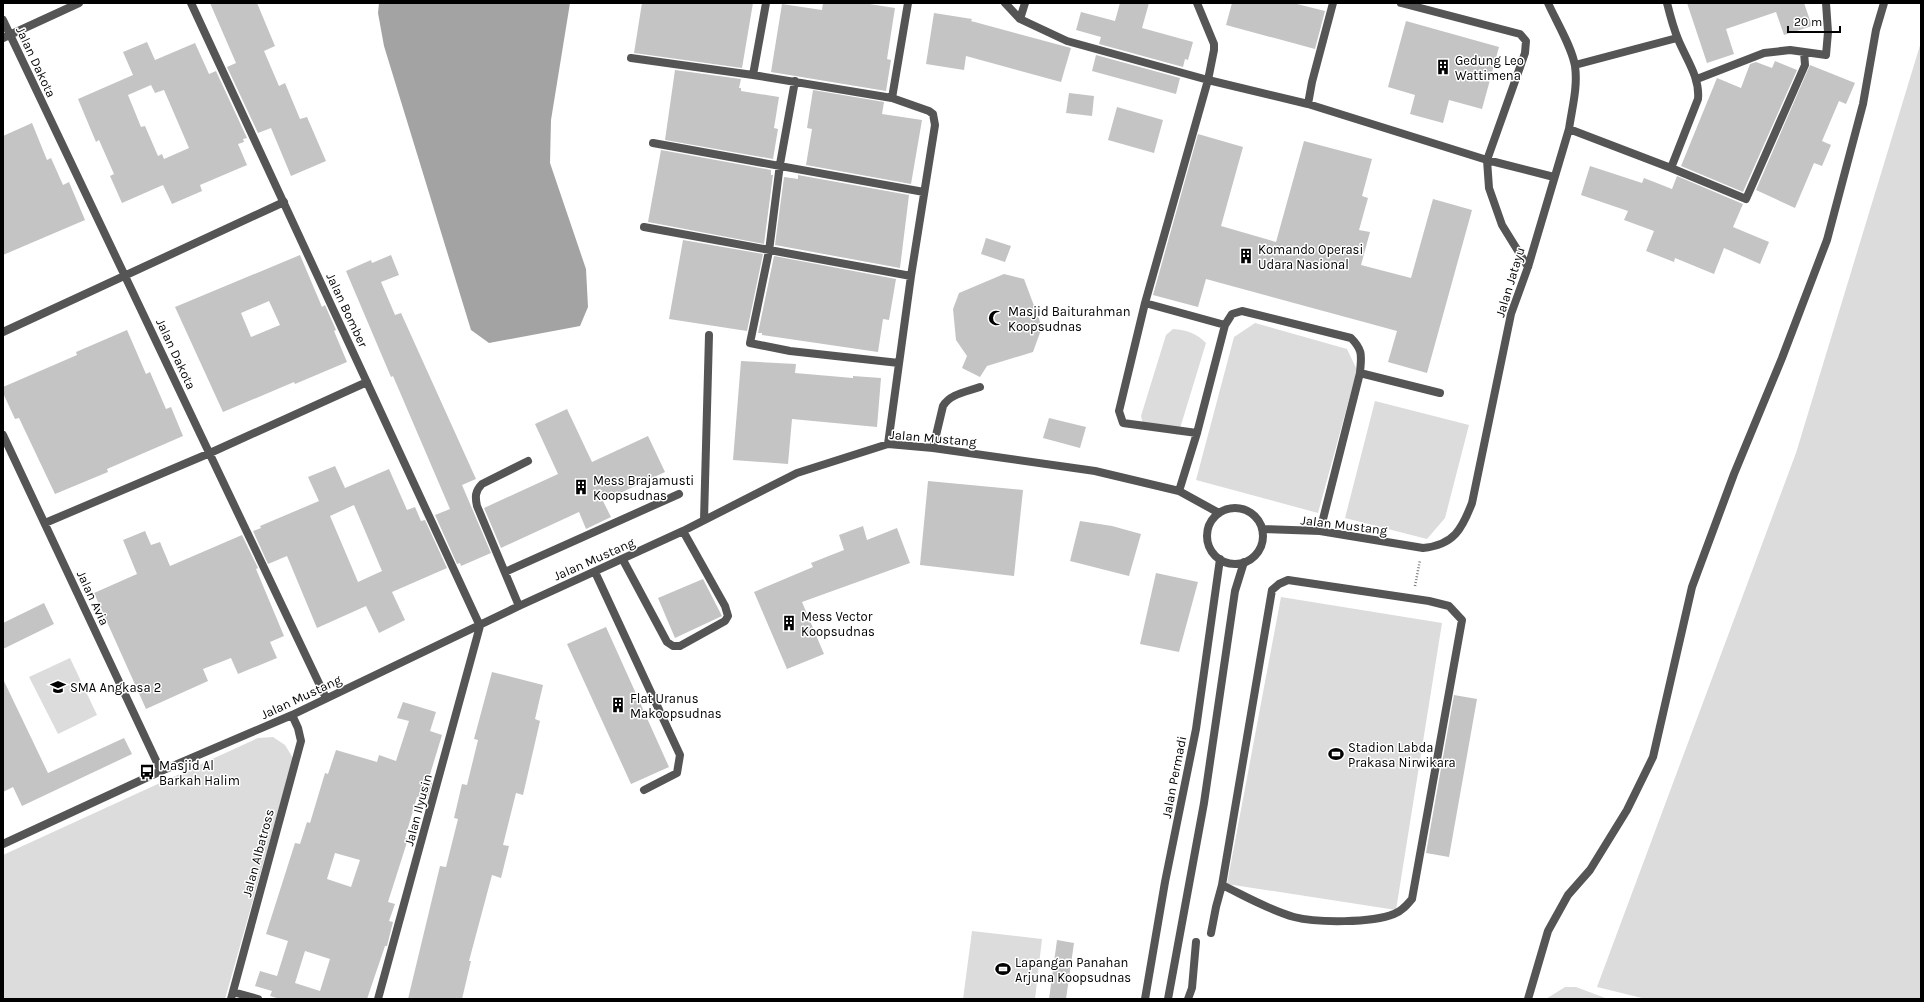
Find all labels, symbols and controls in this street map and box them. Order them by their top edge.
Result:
scale bar [1788,8,1840,34]
text: 20 m [1794,15,1822,29]
street label: Jalan Dakota [13,24,59,100]
place label: Gedung Leo Wattimena [1455,53,1524,83]
building icon: Gedung Leo Wattimena [1434,58,1452,76]
place label: Komando Operasi Udara Nasional [1258,242,1363,272]
street label: Jalan Jatayu [1492,245,1528,319]
building icon: Komando Operasi Udara Nasional [1237,247,1255,265]
street label: Jalan Bomber [323,270,371,350]
place label: Masjid Baiturahman Koopsudnas [1008,304,1130,334]
mosque icon: Masjid Baiturahman Koopsudnas [987,309,1005,327]
street label: Jalan Dakota [153,316,199,392]
street label: Jalan Mustang [889,427,978,449]
place label: Mess Brajamusti Koopsudnas [593,473,694,503]
building icon: Mess Brajamusti Koopsudnas [572,478,590,496]
street label: Jalan Mustang [1300,512,1389,538]
street label: Jalan Mustang [551,534,637,584]
street label: Jalan Avia [74,568,112,628]
place label: Mess Vector Koopsudnas [801,609,875,639]
building icon: Mess Vector Koopsudnas [780,614,798,632]
street label: Jalan Mustang [258,672,344,722]
school or university icon: SMA Angkasa 2 [49,678,67,696]
place label: SMA Angkasa 2 [70,680,161,695]
place label: Flat Uranus Makoopsudnas [630,691,722,721]
building icon: Flat Uranus Makoopsudnas [609,696,627,714]
street label: Jalan Permadi [1159,735,1189,819]
place label: Stadion Labda Prakasa Nirwikara [1348,740,1456,770]
sports icon: Stadion Labda Prakasa Nirwikara [1327,745,1345,763]
place label: Masjid Al Barkah Halim [159,758,240,788]
bus stop icon: Masjid Al Barkah Halim [138,763,156,781]
street label: Jalan Ilyusin [401,772,435,848]
street label: Jalan Albatross [239,807,277,899]
place label: Lapangan Panahan Arjuna Koopsudnas [1015,955,1131,985]
sports icon: Lapangan Panahan Arjuna Koopsudnas [994,960,1012,978]

